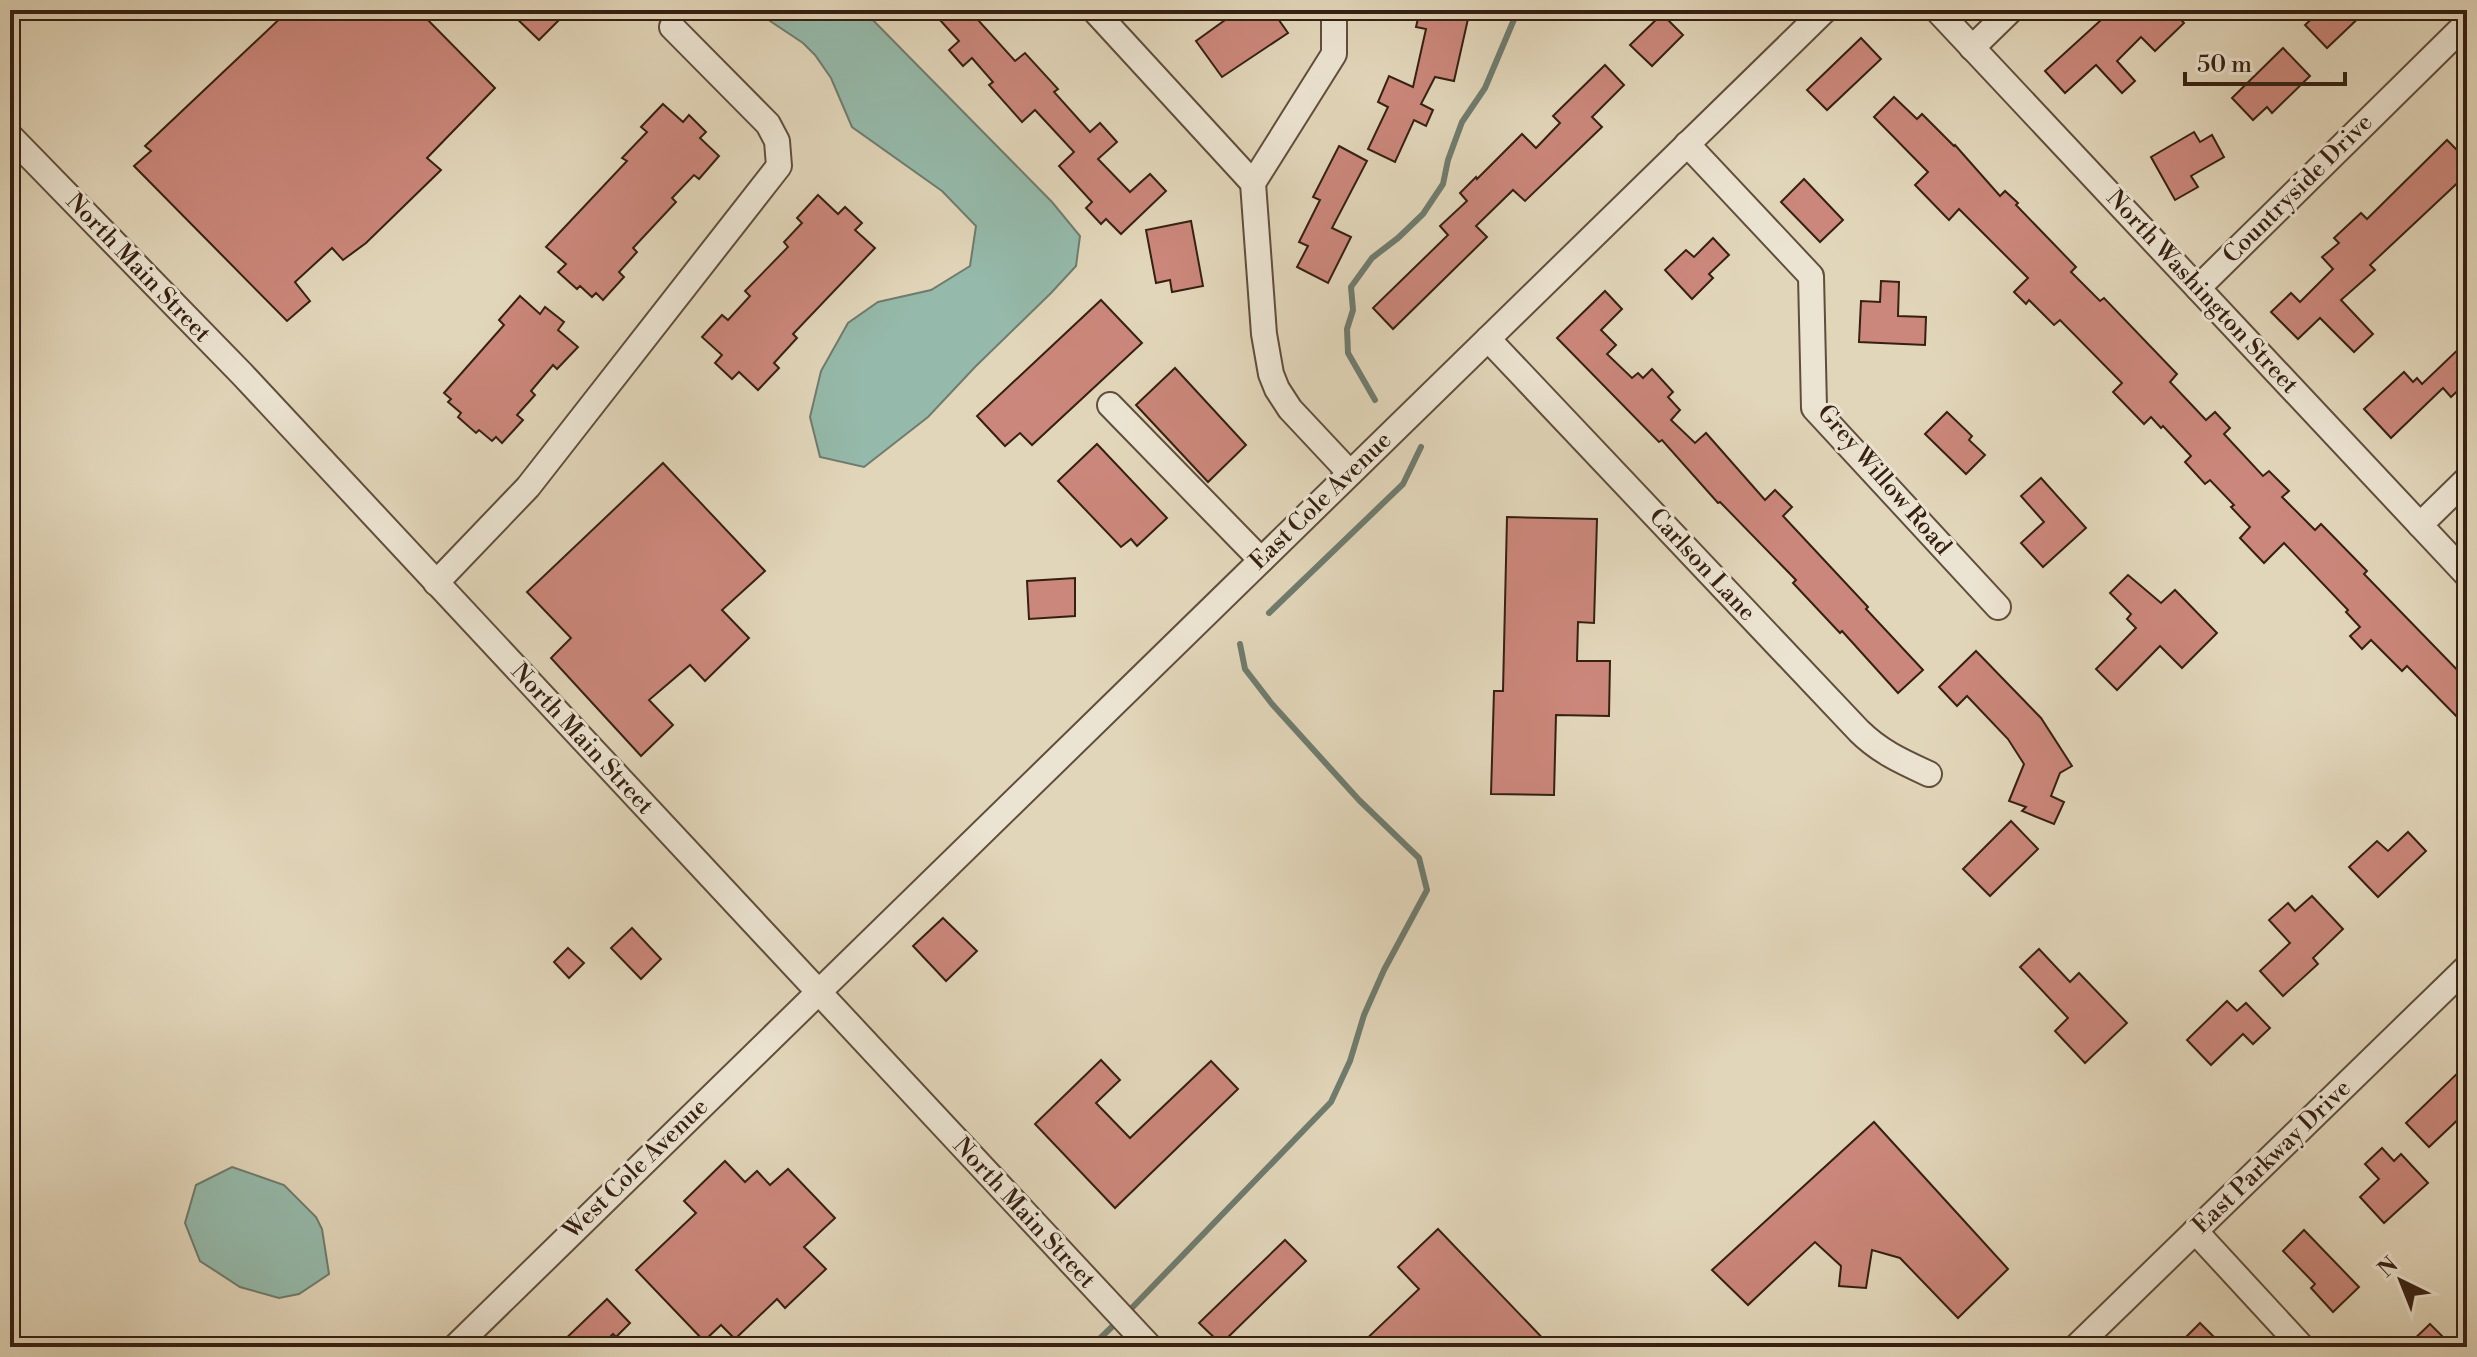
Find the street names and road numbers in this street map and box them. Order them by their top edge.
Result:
street label: Countryside Drive [2217,108,2379,270]
street label: North Washington Street [2100,184,2305,401]
street label: North Main Street [59,187,217,349]
street label: Grey Willow Road [1810,399,1958,562]
street label: East Cole Avenue [1244,426,1398,576]
street label: Carlson Lane [1642,502,1762,628]
street label: North Main Street [504,657,660,821]
street label: East Parkway Drive [2186,1074,2358,1240]
street label: West Cole Avenue [557,1092,715,1246]
street label: North Main Street [946,1131,1102,1295]

